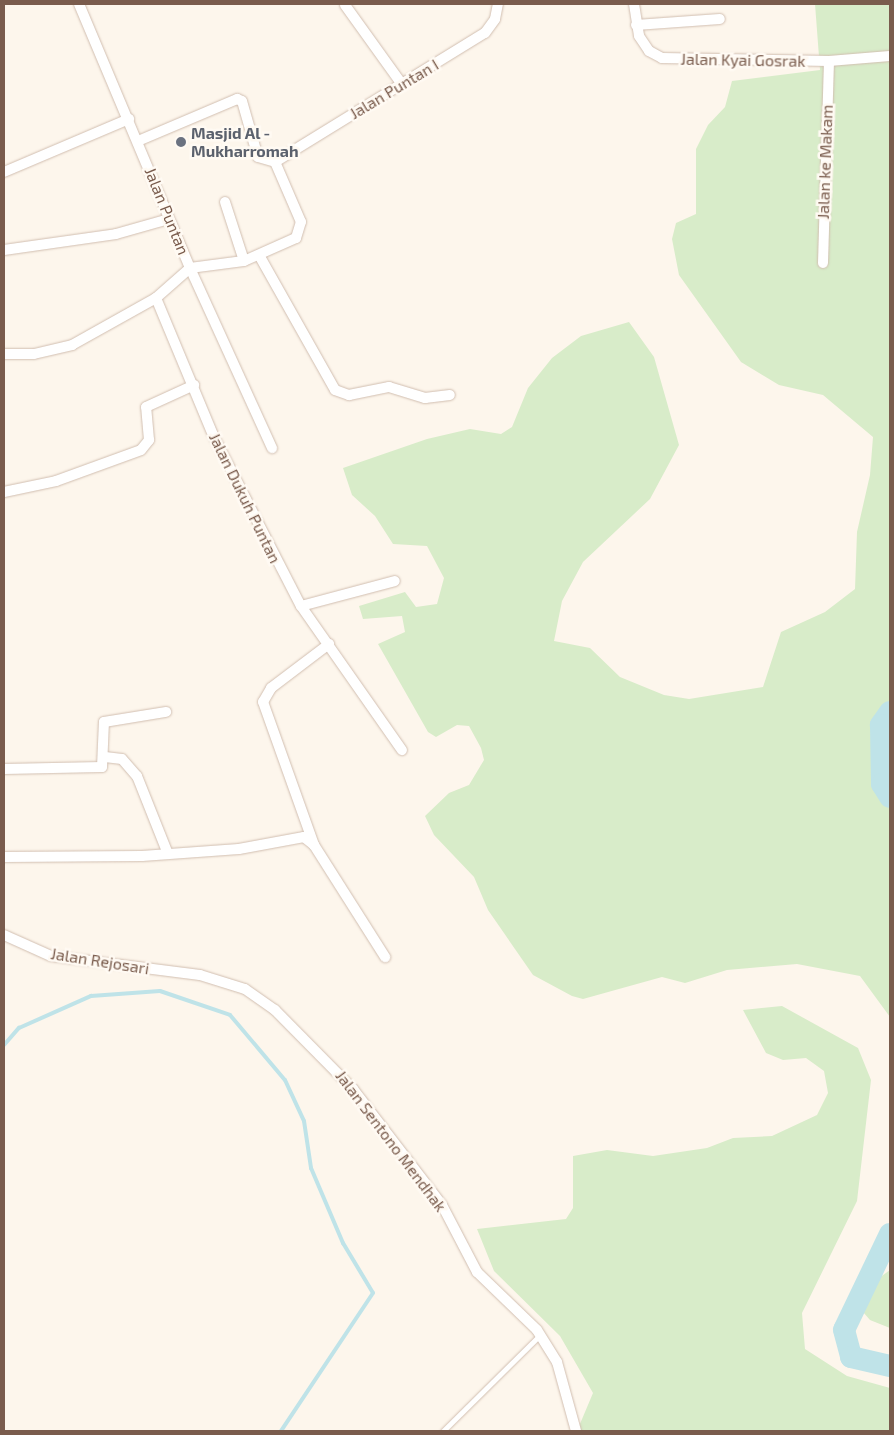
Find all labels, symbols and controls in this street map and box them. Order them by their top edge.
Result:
street label: Jalan Kyai Gosrak [680,49,806,71]
street label: Jalan Puntan I [346,55,442,123]
street label: Jalan ke Makam [813,104,837,220]
place label: Masjid Al - Mukharromah [191,123,299,161]
marker: Masjid Al - Mukharromah [175,136,187,148]
street label: Jalan Puntan [141,164,193,258]
street label: Jalan Dukuh Puntan [205,430,285,566]
street label: Jalan Rejosari [49,944,151,978]
street label: Jalan Sentono Mendhak [332,1067,450,1215]

